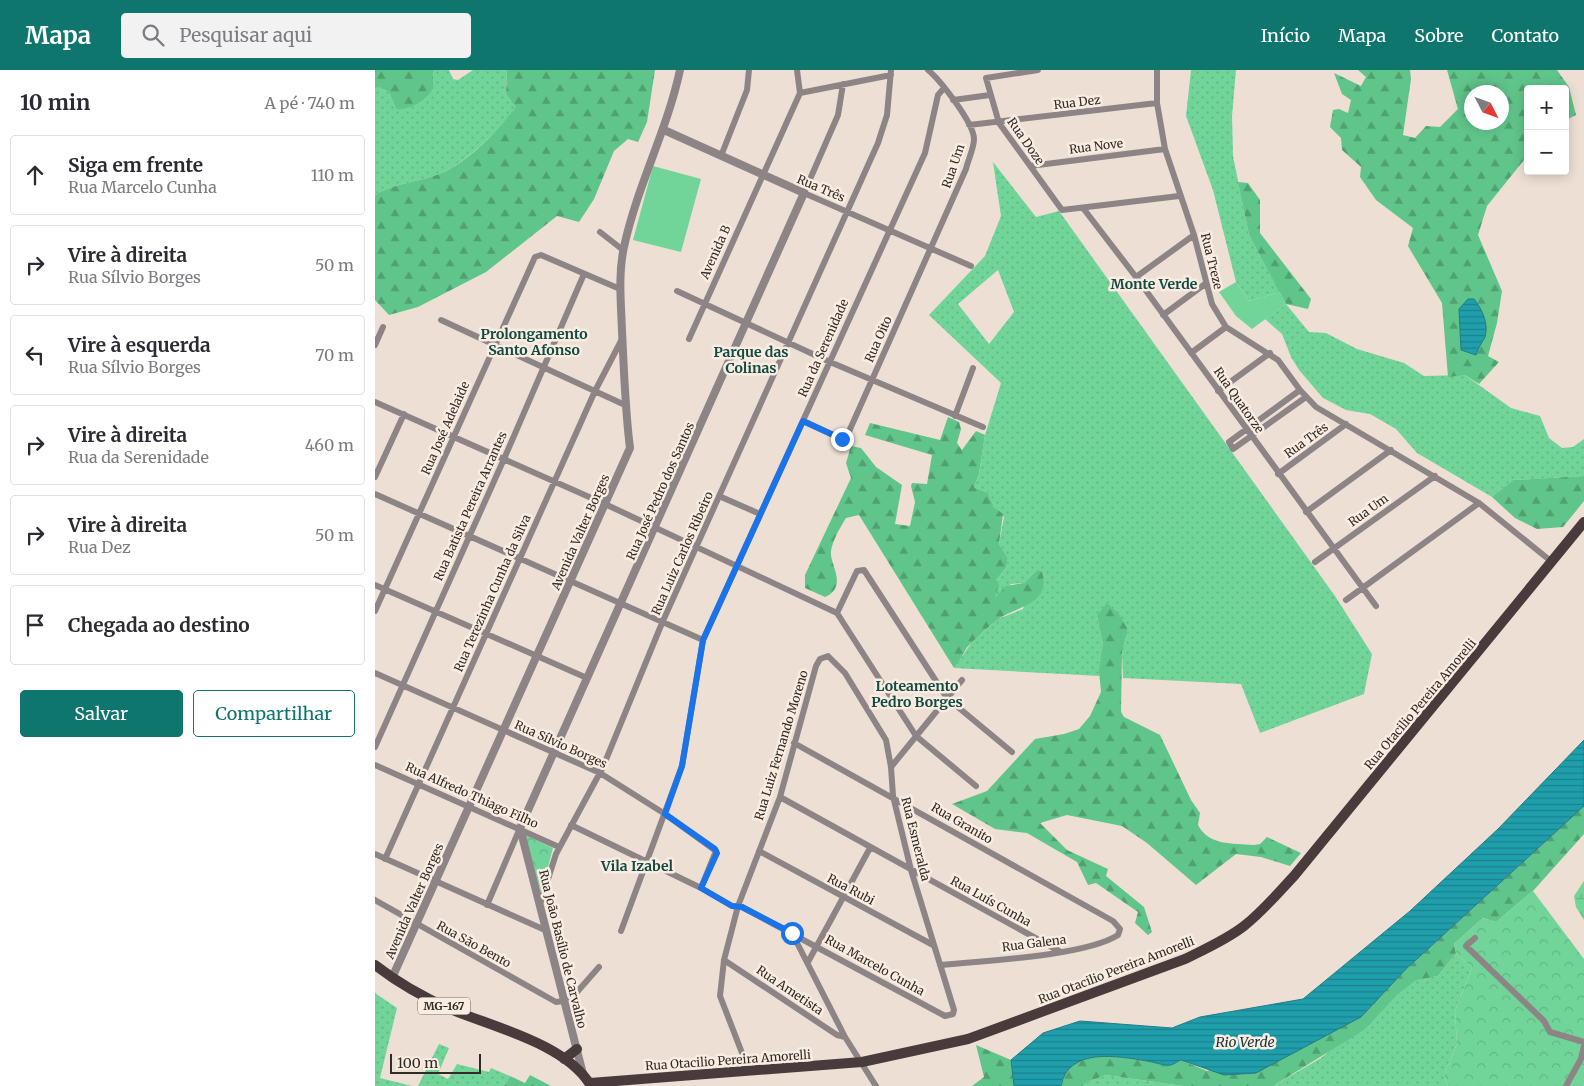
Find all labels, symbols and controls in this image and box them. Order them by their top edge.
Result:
search box [121,13,471,58]
text: Mapa [25,20,91,51]
icon: search [139,21,167,49]
text: Pesquisar aqui [179,23,312,47]
text: Início [1261,24,1310,47]
text: Mapa [1338,24,1386,47]
text: Sobre [1414,24,1464,47]
text: Contato [1492,24,1559,47]
north arrow [1464,85,1509,130]
map controls [1524,85,1569,175]
button: + [1524,85,1569,130]
text: 10 min [20,89,90,116]
street label: Rua Dez [1053,92,1102,112]
text: A pé · 740 m [265,93,355,113]
street label: Rua Doze [1004,115,1048,167]
button: − [1524,130,1569,175]
street label: Rua Nove [1068,135,1124,157]
street label: Rua Um [938,142,968,190]
text: Siga em frente [68,153,203,177]
icon: ahead [21,161,49,189]
text: 110 m [311,165,354,185]
street label: Rua Três [795,171,847,205]
text: Rua Marcelo Cunha [68,177,217,197]
street label: Avenida B [696,223,733,282]
street label: Rua Treze [1198,231,1226,291]
text: Vire à direita [68,243,187,267]
icon: right [21,251,49,279]
text: 50 m [315,255,354,275]
text: Rua Sílvio Borges [68,267,201,287]
district label: Monte Verde [1111,275,1198,293]
street label: Rua da Serenidade [795,297,851,399]
street label: Rua Oito [861,314,895,364]
district label: Prolongamento Santo Afonso [480,325,588,359]
text: Vire à esquerda [68,333,211,357]
icon: left [21,341,49,369]
district label: Parque das Colinas [713,343,789,377]
text: 70 m [315,345,354,365]
text: Rua Sílvio Borges [68,357,201,377]
street label: Rua Quatorze [1211,364,1267,436]
street label: Rua José Adelaide [418,379,472,477]
street label: Rua Três [1281,419,1331,461]
street label: Rua José Pedro dos Santos [623,420,697,562]
text: Vire à direita [68,423,187,447]
route end [831,428,854,451]
street label: Rua Batista Pereira Arrantes [430,429,510,583]
icon: right [21,431,49,459]
text: 460 m [305,435,354,455]
text: Rua da Serenidade [68,447,209,467]
street label: Avenida Valter Borges [547,472,612,593]
street label: Rua Luiz Carlos Ribeiro [648,489,716,617]
street label: Rua Um [1345,490,1391,529]
street label: Rua Terezinha Cunha da Silva [450,512,534,674]
text: Vire à direita [68,513,187,537]
icon: right [21,521,49,549]
text: 50 m [315,525,354,545]
text: Rua Dez [68,537,131,557]
icon: arrive [21,611,49,639]
text: Chegada ao destino [68,613,250,637]
street label: Rua Otacilio Pereira Amorelli [1361,636,1479,772]
street label: Rua Luiz Fernando Moreno [751,668,811,822]
district label: Loteamento Pedro Borges [871,677,963,711]
button: Salvar [20,690,183,737]
button: Compartilhar [193,690,355,737]
street label: Rua Sílvio Borges [512,717,610,771]
street label: Rua Alfredo Thiago Filho [403,759,541,831]
street label: Rua Esmeralda [898,795,934,883]
street label: Rua Granito [929,799,995,847]
street label: Avenida Valter Borges [381,841,446,962]
district label: Vila Izabel [600,857,673,875]
street label: Rua João Basílio de Carvalho [536,868,590,1030]
street label: Rua Rubi [825,870,877,908]
street label: Rua Luís Cunha [948,873,1034,930]
street label: Rua São Bento [434,917,514,971]
route start [781,922,804,945]
street label: Rua Marcelo Cunha [823,931,928,999]
street label: Rua Galena [1001,932,1068,954]
street label: Rua Otacilio Pereira Amorelli [1036,933,1196,1007]
street label: Rua Ametista [754,962,827,1018]
road number: MG-167 [418,998,470,1014]
water label: Rio Verde [1215,1033,1275,1051]
street label: Rua Otacilio Pereira Amorelli [645,1047,811,1073]
scale bar [390,1051,481,1074]
text: 100 m [397,1054,438,1072]

